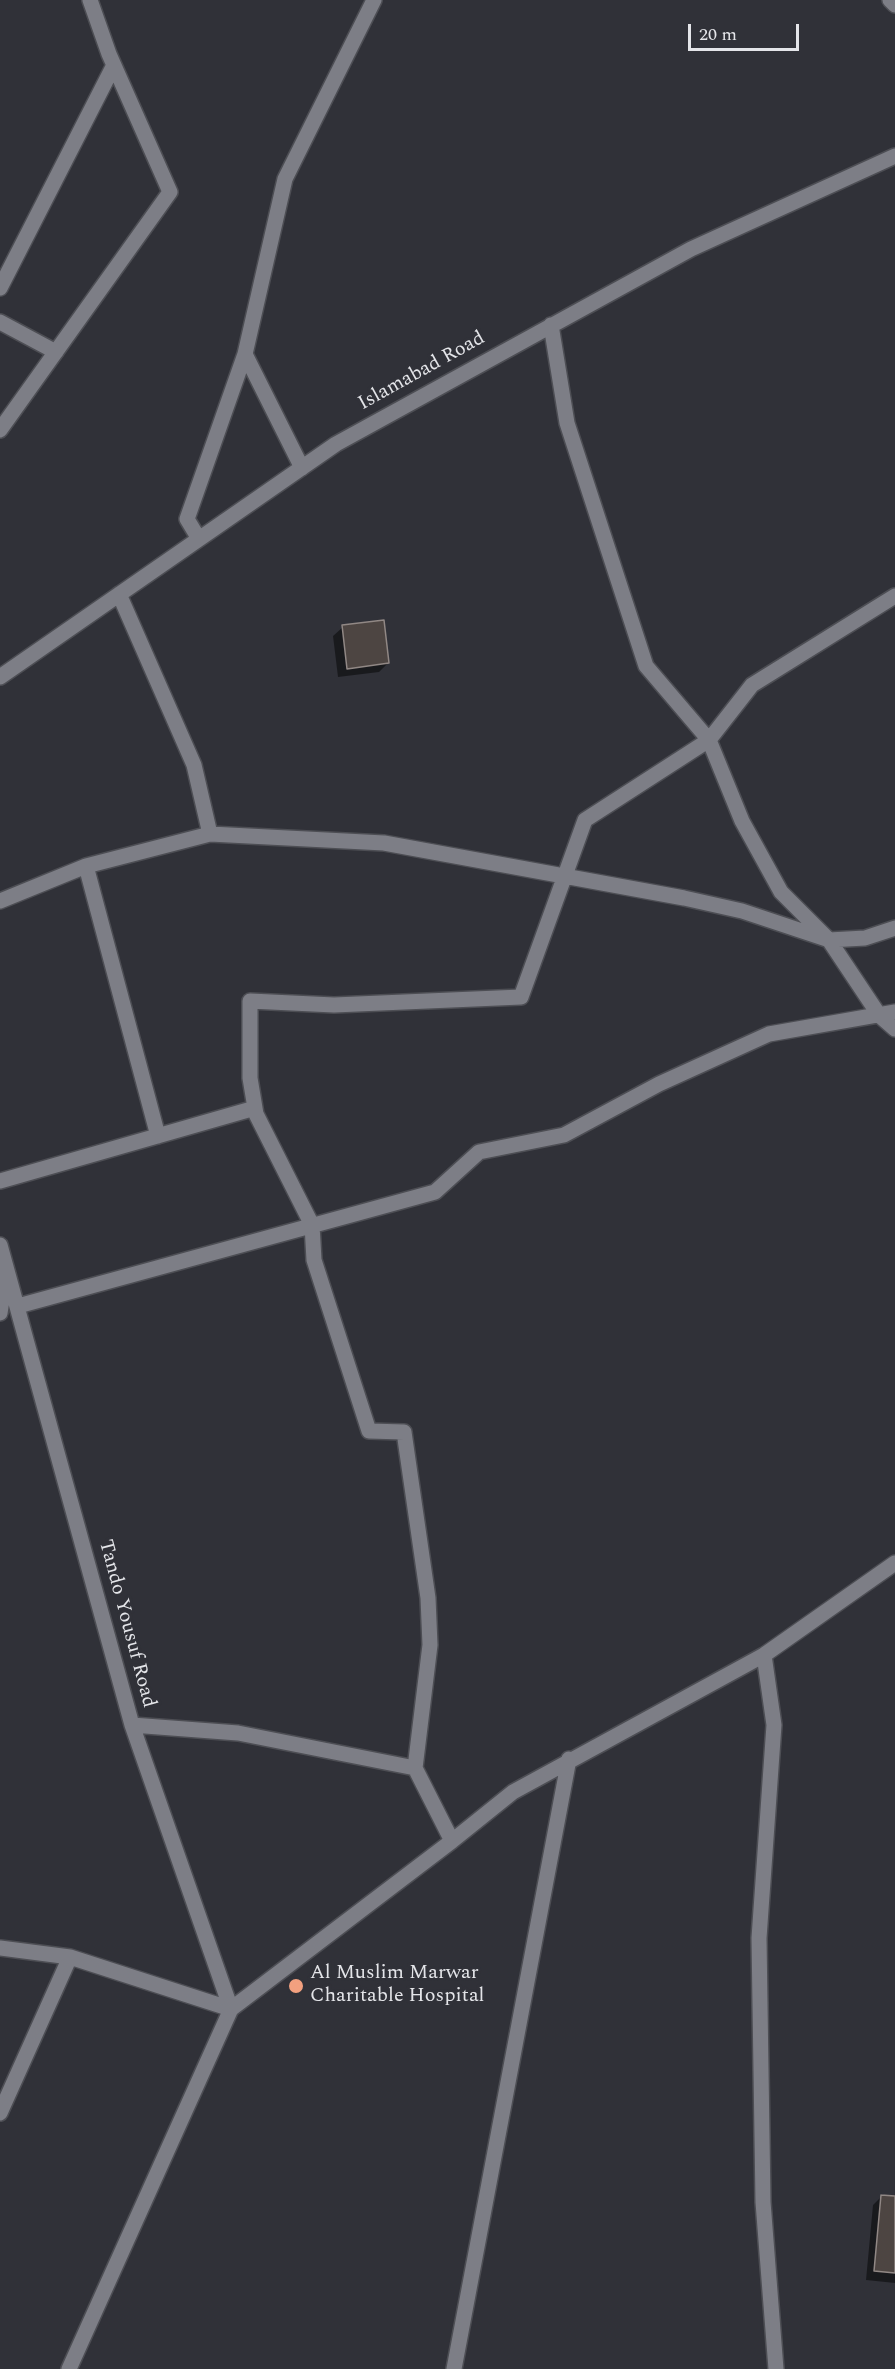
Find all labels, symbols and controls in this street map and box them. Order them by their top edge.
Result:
scale bar [691,12,802,50]
text: 20 m [699,21,737,48]
street label: Islamabad Road [354,327,490,417]
street label: Tando Yousuf Road [92,1537,160,1711]
place label: Al Muslim Marwar Charitable Hospital [310,1962,484,2009]
marker: Al Muslim Marwar Charitable Hospital [287,1977,305,1995]

